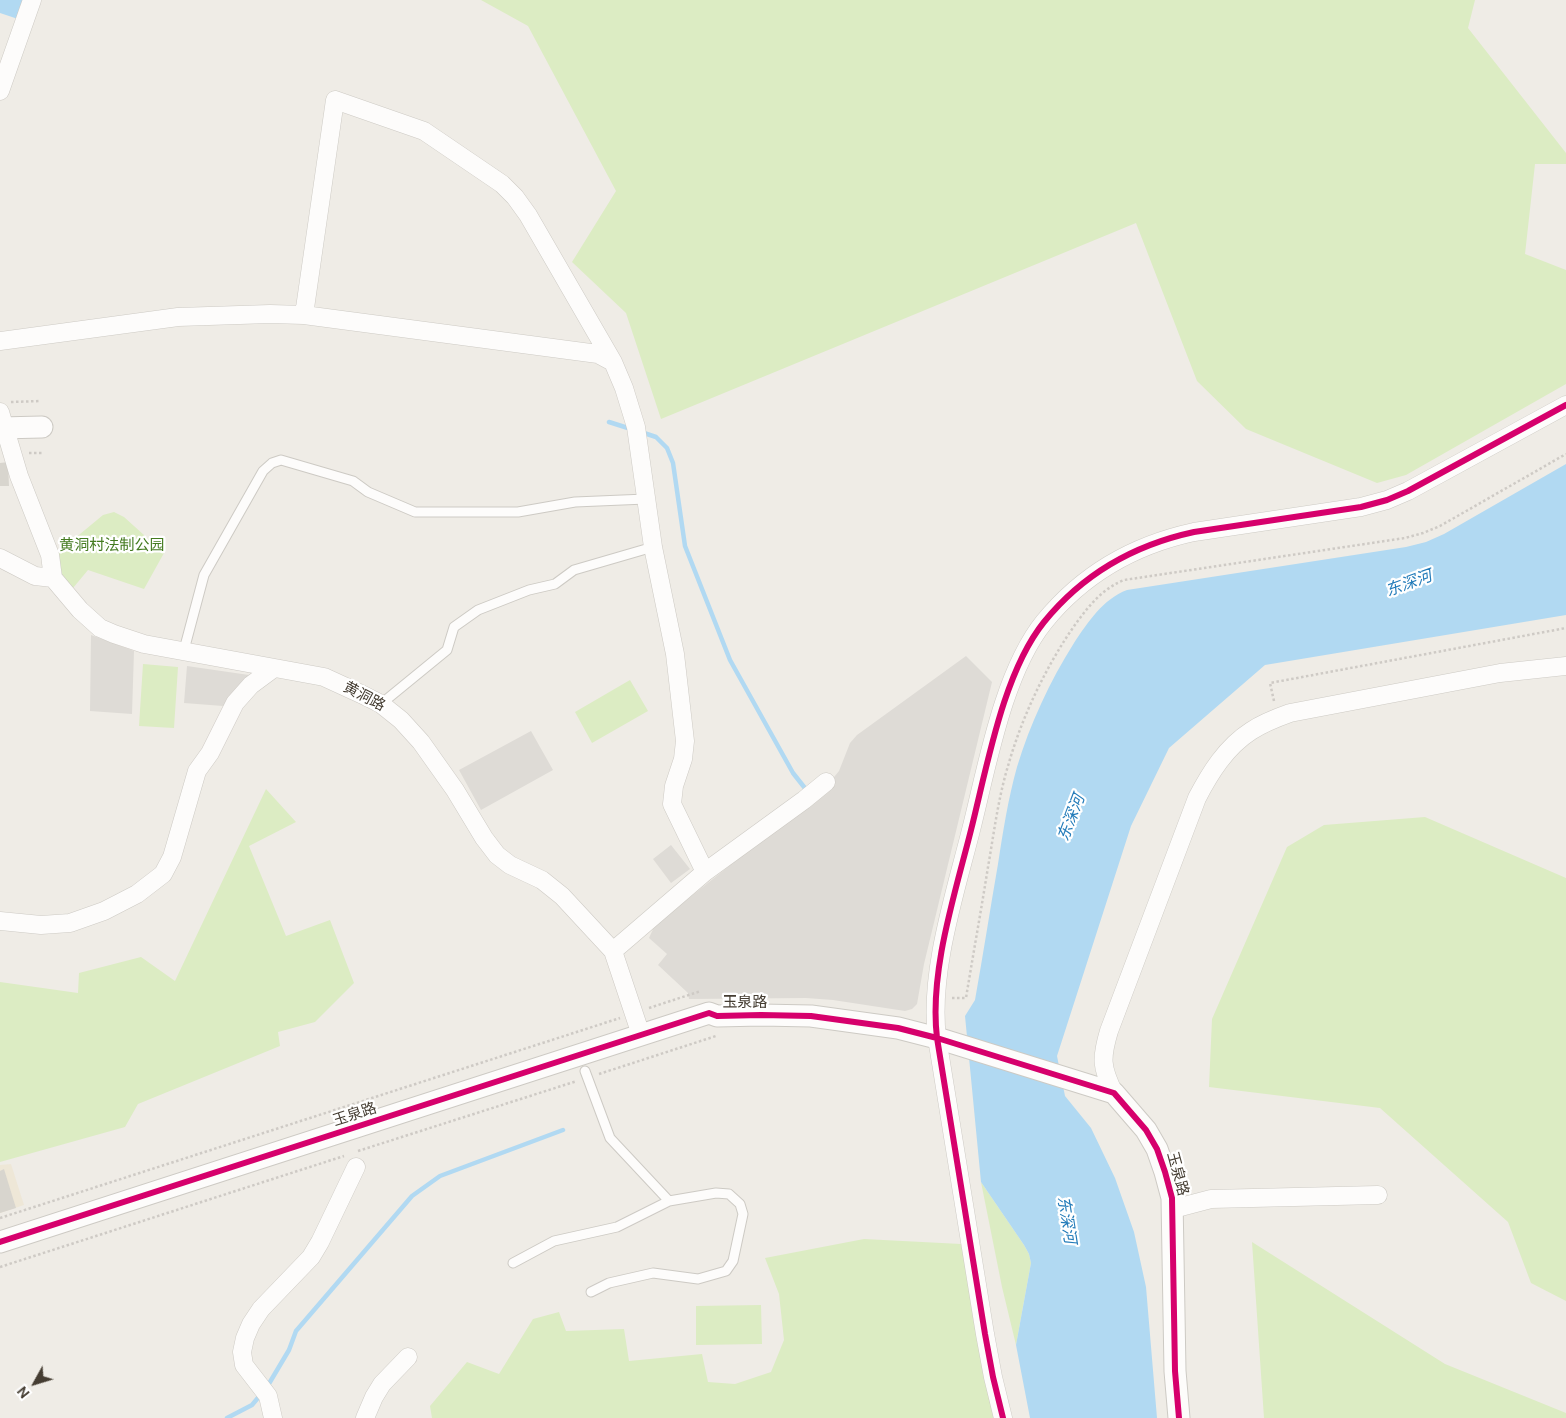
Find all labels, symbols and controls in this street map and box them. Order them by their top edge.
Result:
park label: 黄洞村法制公园 [60,537,164,555]
water label: 东深河 [1383,567,1435,601]
street label: 黄洞路 [340,678,388,716]
water label: 东深河 [1054,792,1090,844]
street label: 玉泉路 [723,994,767,1012]
street label: 玉泉路 [331,1099,379,1131]
street label: 玉泉路 [1162,1150,1192,1198]
water label: 东深河 [1053,1195,1079,1245]
north arrow [10,1358,60,1408]
text: N [13,1383,34,1402]

